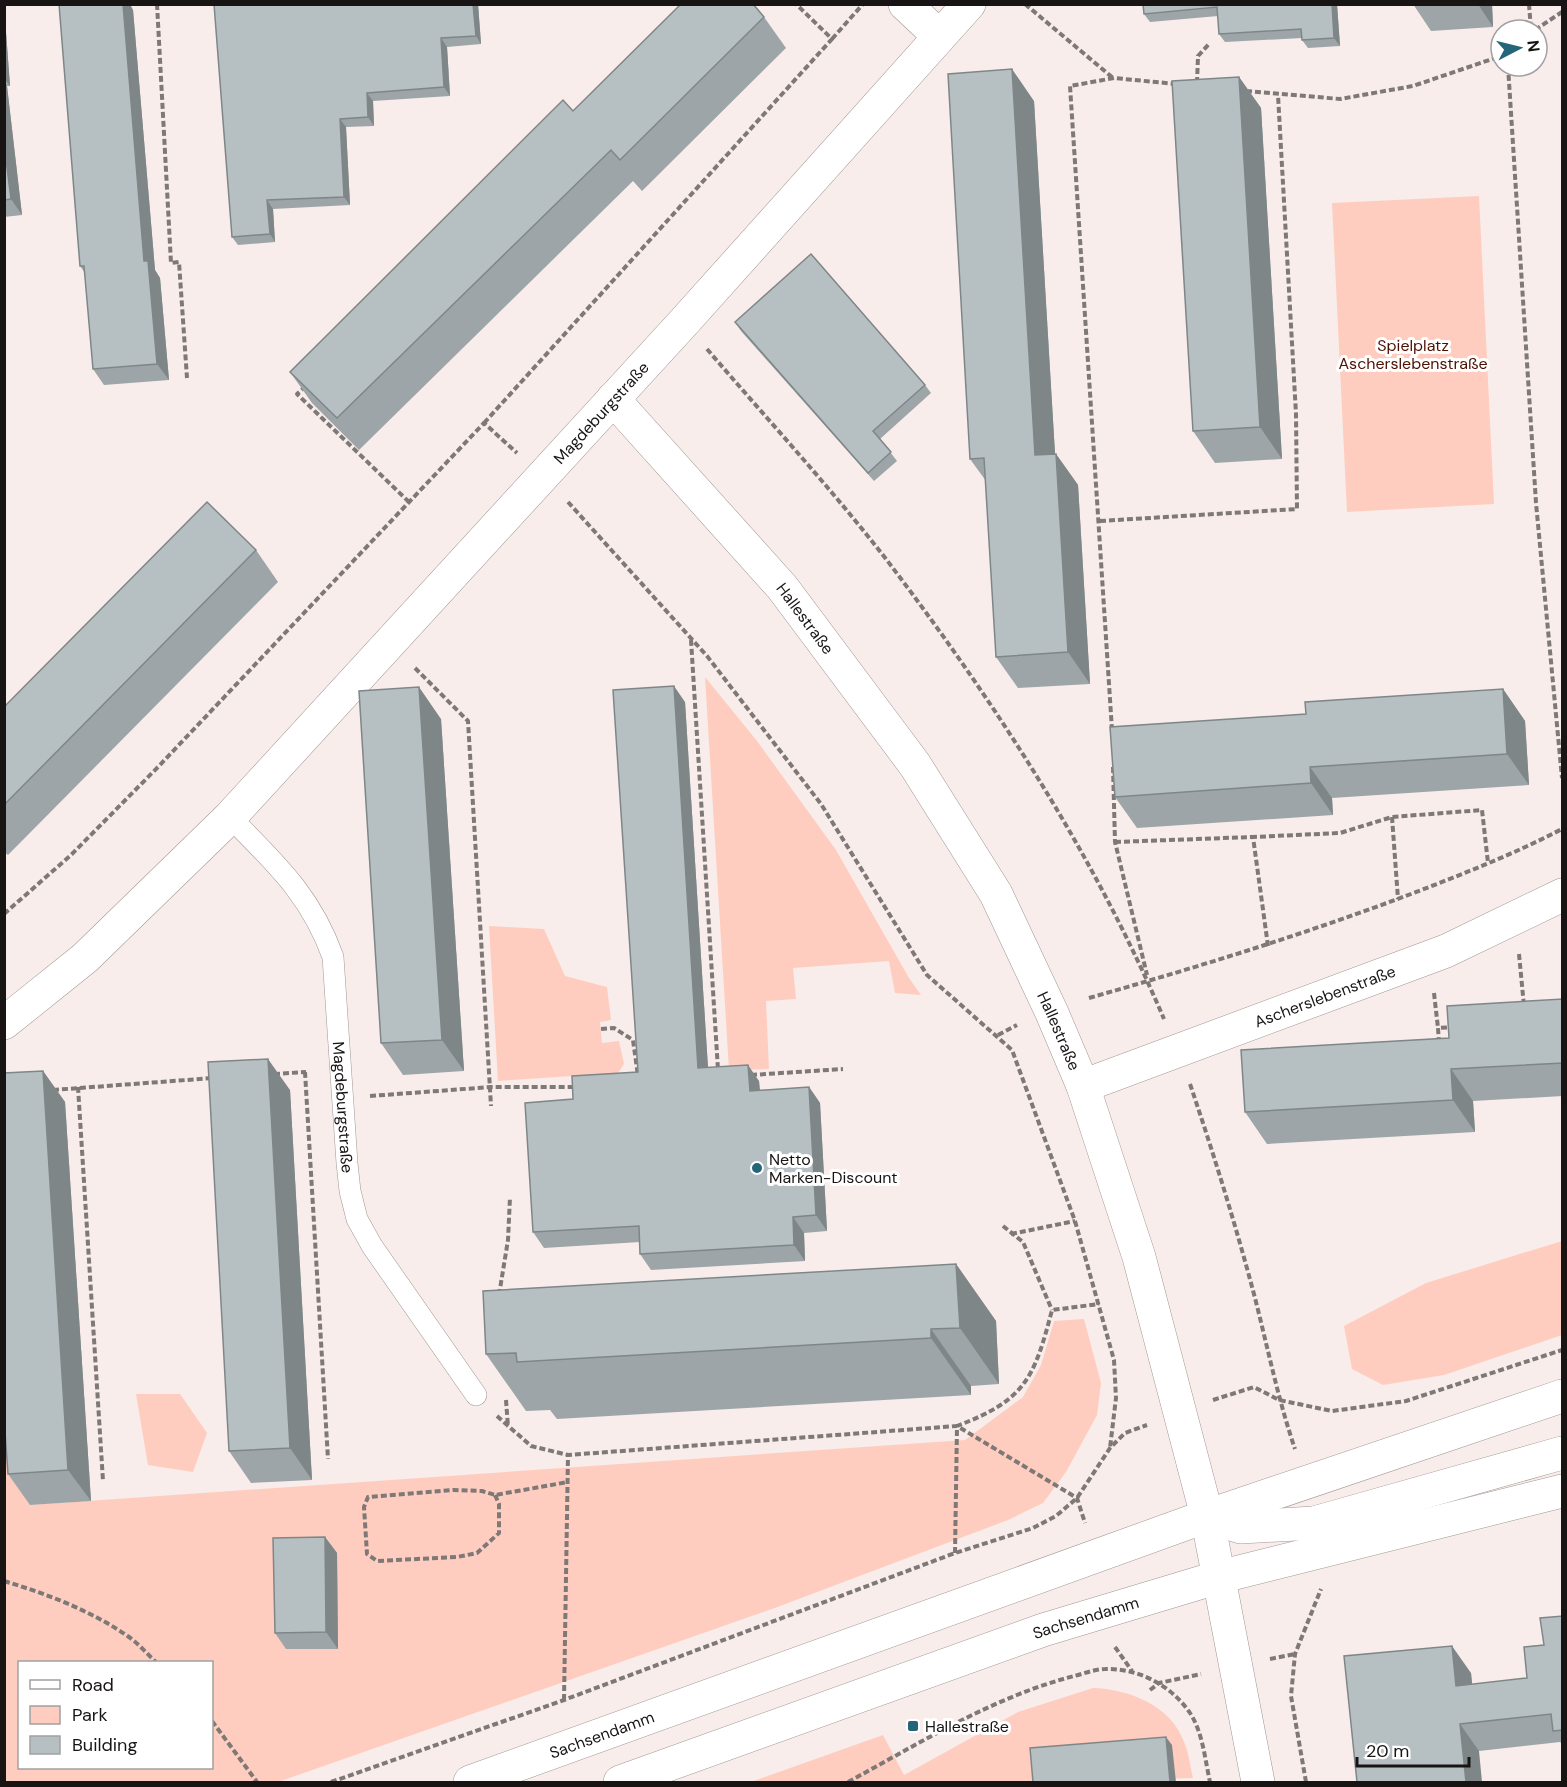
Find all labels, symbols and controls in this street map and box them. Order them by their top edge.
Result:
north arrow [1489,18,1549,78]
text: N [1522,39,1545,53]
park label: Spielplatz Ascherslebenstraße [1338,335,1488,374]
street label: Magdeburgstraße [549,357,653,468]
street label: Hallestraße [772,579,839,658]
street label: Ascherslebenstraße [1251,960,1398,1032]
street label: Hallestraße [1033,988,1086,1073]
street label: Magdeburgstraße [328,1041,358,1174]
place label: Netto Marken-Discount [769,1149,898,1188]
marker: Netto Marken-Discount [750,1161,764,1175]
street label: Sachsendamm [1030,1591,1141,1643]
legend [18,1661,213,1769]
text: Road [72,1673,114,1697]
text: Park [72,1703,108,1727]
street label: Sachsendamm [546,1706,657,1763]
place label: Hallestraße [925,1716,1009,1737]
marker: Hallestraße [906,1719,920,1733]
scale bar [1357,1730,1470,1768]
text: Building [72,1733,137,1757]
text: 20 m [1366,1739,1409,1763]

